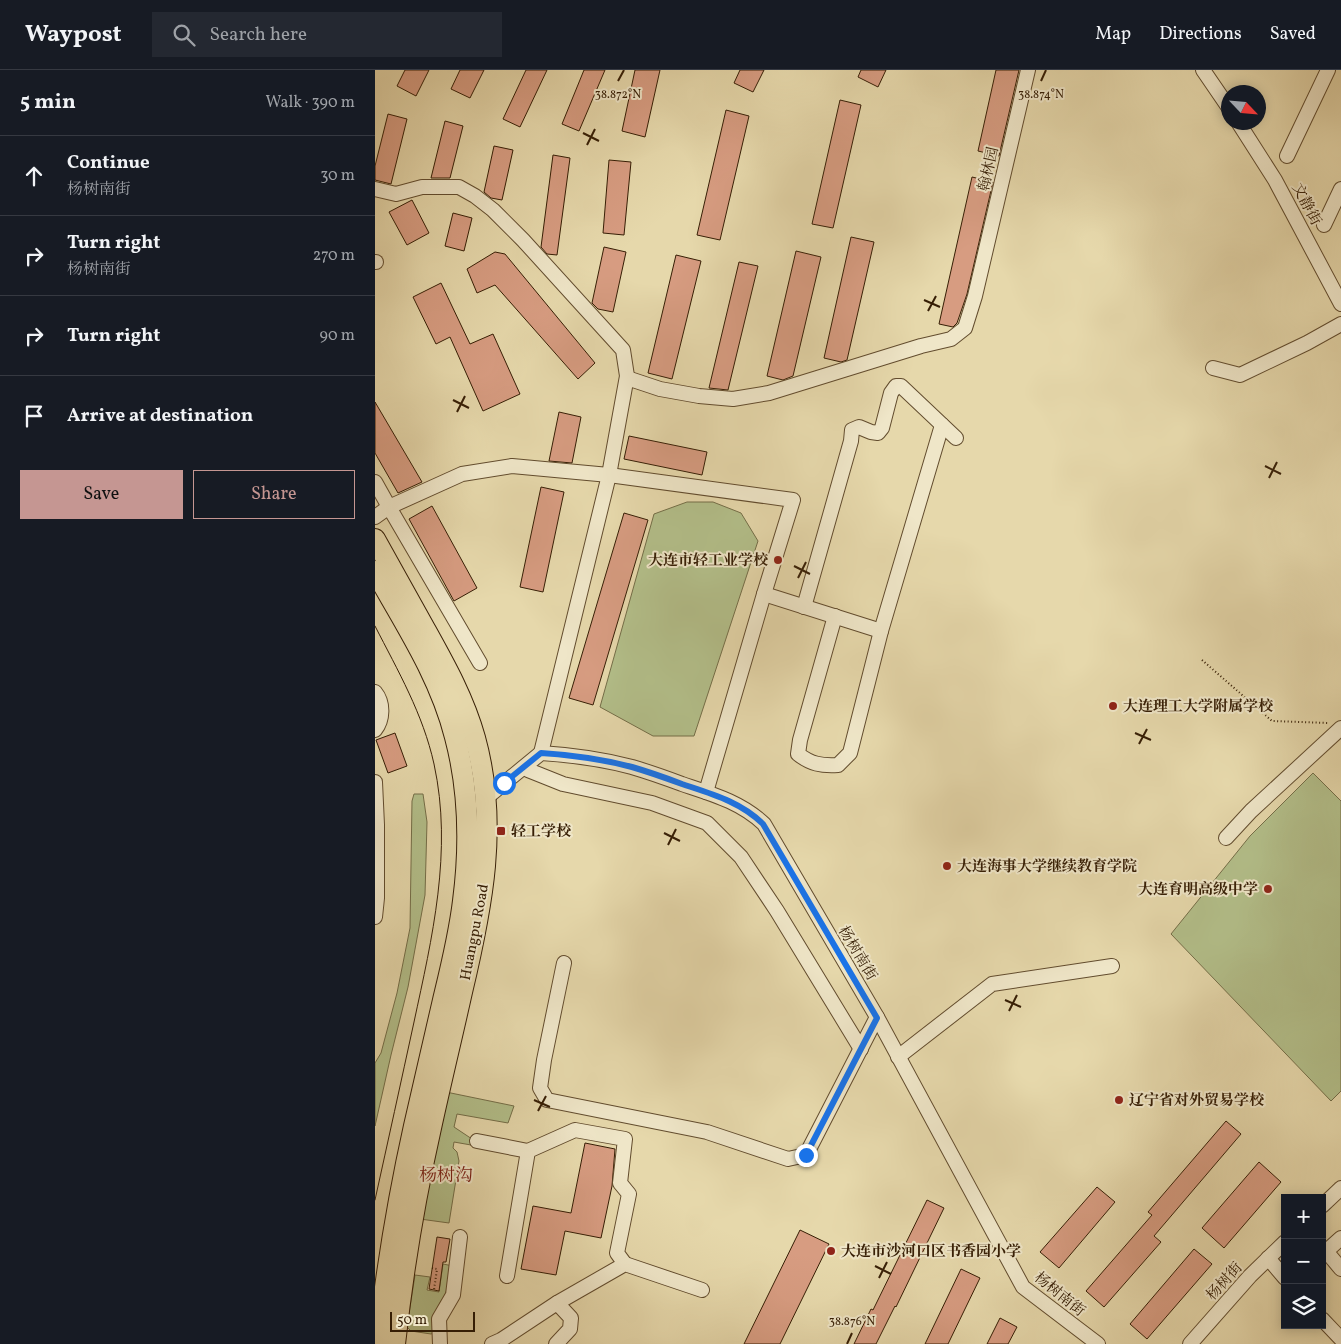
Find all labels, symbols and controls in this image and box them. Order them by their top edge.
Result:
search box [152,12,502,57]
text: Waypost [25,18,122,52]
icon: search [170,21,198,49]
text: Search here [210,22,307,48]
text: Map [1095,22,1131,47]
text: Directions [1159,22,1242,47]
text: Saved [1270,22,1316,47]
north arrow [1221,85,1266,130]
text: 38.872°N [595,87,641,103]
text: 38.874°N [1018,87,1064,103]
text: 5 min [20,88,76,117]
text: Walk · 390 m [266,92,355,114]
street label: 翰林园 [974,145,1005,194]
text: Continue [67,150,150,176]
icon: ahead [20,162,48,190]
text: 30 m [320,165,355,187]
text: 杨树南街 [67,179,131,201]
street label: 文静街 [1286,180,1326,230]
text: Turn right [67,230,160,256]
icon: right [20,242,48,270]
text: 270 m [313,245,355,267]
text: 杨树南街 [67,259,131,281]
icon: right [20,322,48,350]
text: Turn right [67,323,160,349]
text: 90 m [319,325,355,347]
icon: arrive [20,402,48,430]
text: Arrive at destination [67,403,253,429]
button: Save [20,470,183,519]
button: Share [193,470,355,519]
place label: 大连市轻工业学校 [648,551,769,572]
marker: 大连市轻工业学校 [772,554,784,566]
place label: 大连理工大学附属学校 [1123,697,1274,718]
marker: 大连理工大学附属学校 [1107,700,1119,712]
route start [493,772,516,795]
place label: 轻工学校 [511,822,572,843]
marker: 轻工学校 [495,825,507,837]
place label: 大连海事大学继续教育学院 [957,857,1137,878]
marker: 大连海事大学继续教育学院 [941,860,953,872]
place label: 大连育明高级中学 [1138,880,1258,901]
street label: Huangpu Road [456,882,495,982]
marker: 大连育明高级中学 [1262,883,1274,895]
street label: 杨树南街 [832,923,881,985]
place label: 辽宁省对外贸易学校 [1129,1091,1265,1112]
marker: 辽宁省对外贸易学校 [1113,1094,1125,1106]
route end [795,1144,818,1167]
district label: 杨树沟 [419,1164,473,1189]
map controls [1281,1194,1326,1329]
button: + [1281,1194,1326,1239]
button: − [1281,1239,1326,1284]
place label: 大连市沙河口区书香园小学 [841,1242,1021,1263]
marker: 大连市沙河口区书香园小学 [825,1245,837,1257]
street label: 杨树街 [1202,1258,1248,1306]
street label: 杨树南街 [1029,1268,1089,1322]
button: layers [1281,1284,1326,1329]
scale bar [390,1309,475,1332]
text: 50 m [397,1311,427,1330]
text: 38.876°N [829,1314,875,1330]

